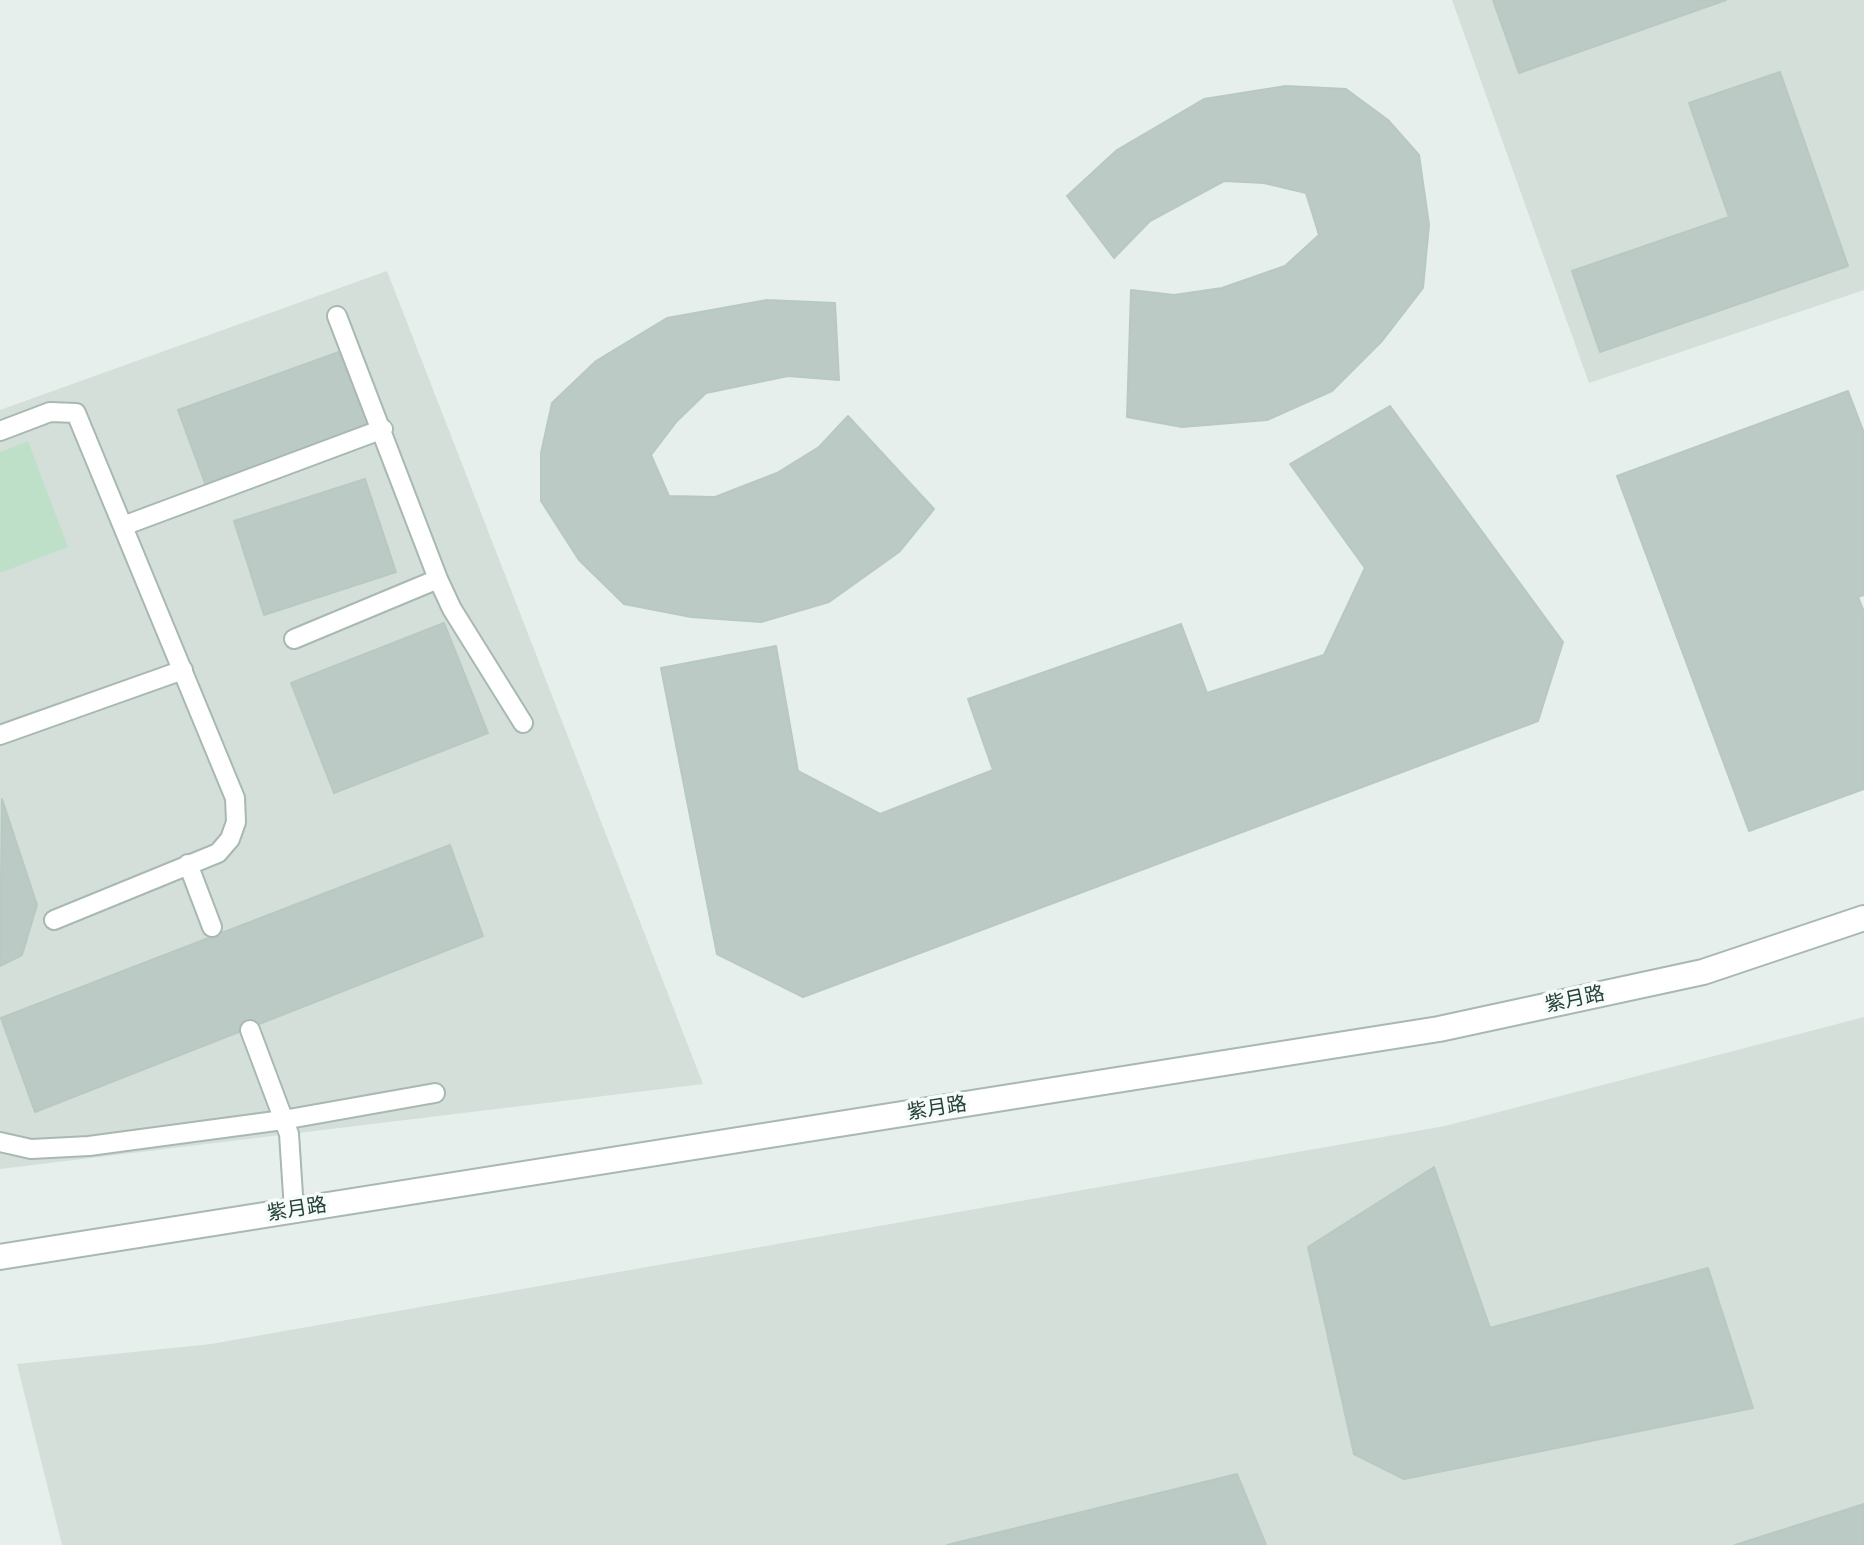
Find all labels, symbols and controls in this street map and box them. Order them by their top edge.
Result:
street label: 紫月路 [1543,982,1607,1018]
street label: 紫月路 [905,1092,969,1126]
street label: 紫月路 [265,1193,329,1227]

